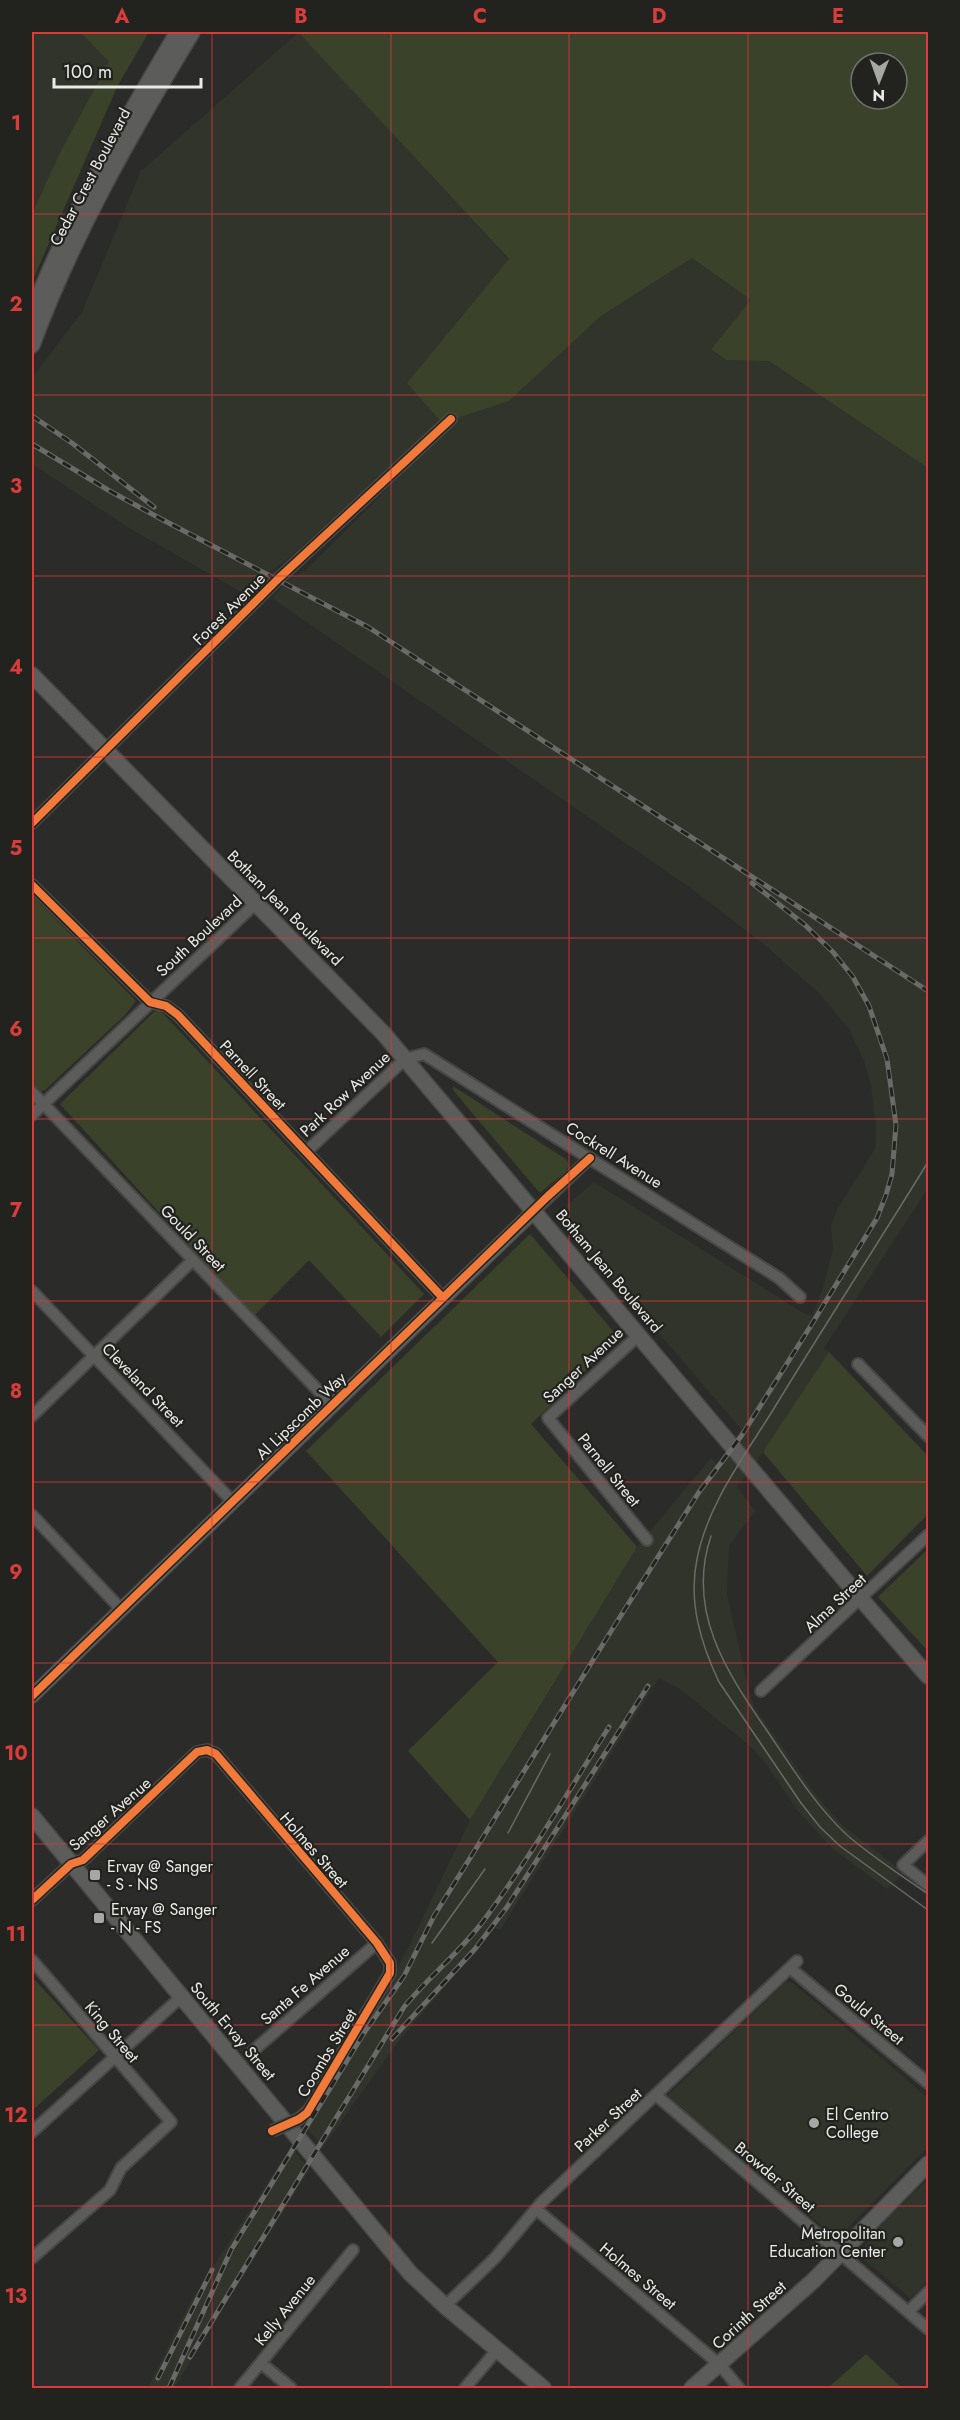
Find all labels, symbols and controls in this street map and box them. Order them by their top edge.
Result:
text: A [114,2,130,31]
text: B [294,2,308,31]
text: C [473,2,487,31]
text: D [652,2,666,31]
text: E [832,2,844,31]
scale bar [54,51,201,89]
north arrow [849,51,909,111]
text: 100 m [63,59,112,85]
text: N [872,84,885,107]
street label: Cedar Crest Boulevard [44,104,136,250]
text: 1 [11,109,21,138]
text: 2 [9,290,23,319]
text: 3 [10,472,22,501]
street label: Forest Avenue [187,567,271,651]
text: 4 [9,653,23,682]
text: 5 [10,834,23,863]
street label: Botham Jean Boulevard [222,845,348,971]
street label: South Boulevard [151,890,247,982]
text: 6 [9,1015,23,1044]
street label: Parnell Street [214,1035,292,1115]
street label: Park Row Avenue [295,1046,395,1142]
street label: Cockrell Avenue [561,1116,667,1194]
text: 7 [10,1196,23,1225]
street label: Gould Street [155,1199,231,1277]
street label: Botham Jean Boulevard [550,1204,668,1338]
street label: Sanger Avenue [538,1322,628,1408]
street label: Cleveland Street [97,1338,189,1433]
street label: Al Lipscomb Way [251,1366,352,1465]
text: 8 [10,1377,22,1406]
street label: Parnell Street [572,1428,646,1512]
text: 9 [9,1558,23,1587]
street label: Alma Street [799,1568,871,1638]
text: 10 [4,1739,28,1768]
street label: Sanger Avenue [64,1772,156,1856]
street label: Holmes Street [274,1807,354,1893]
place label: Ervay @ Sanger - S - NS [107,1855,214,1896]
marker: Ervay @ Sanger - S - NS [88,1868,102,1882]
place label: Ervay @ Sanger - N - FS [111,1898,218,1939]
marker: Ervay @ Sanger - N - FS [92,1911,106,1925]
text: 11 [6,1920,26,1949]
street label: Santa Fe Avenue [255,1940,355,2030]
street label: South Ervay Street [185,1977,281,2085]
street label: Gould Street [829,1978,909,2050]
street label: King Street [80,1996,145,2068]
street label: Coombs Street [292,2004,363,2102]
street label: Parker Street [569,2083,647,2157]
text: 12 [4,2101,28,2130]
place label: El Centro College [826,2103,889,2144]
marker: El Centro College [807,2116,821,2130]
street label: Browder Street [730,2136,821,2218]
place label: Metropolitan Education Center [769,2222,886,2263]
marker: Metropolitan Education Center [891,2235,905,2249]
street label: Holmes Street [595,2237,682,2315]
street label: Kelly Avenue [249,2269,321,2351]
street label: Corinth Street [707,2275,791,2355]
text: 13 [5,2282,27,2311]

